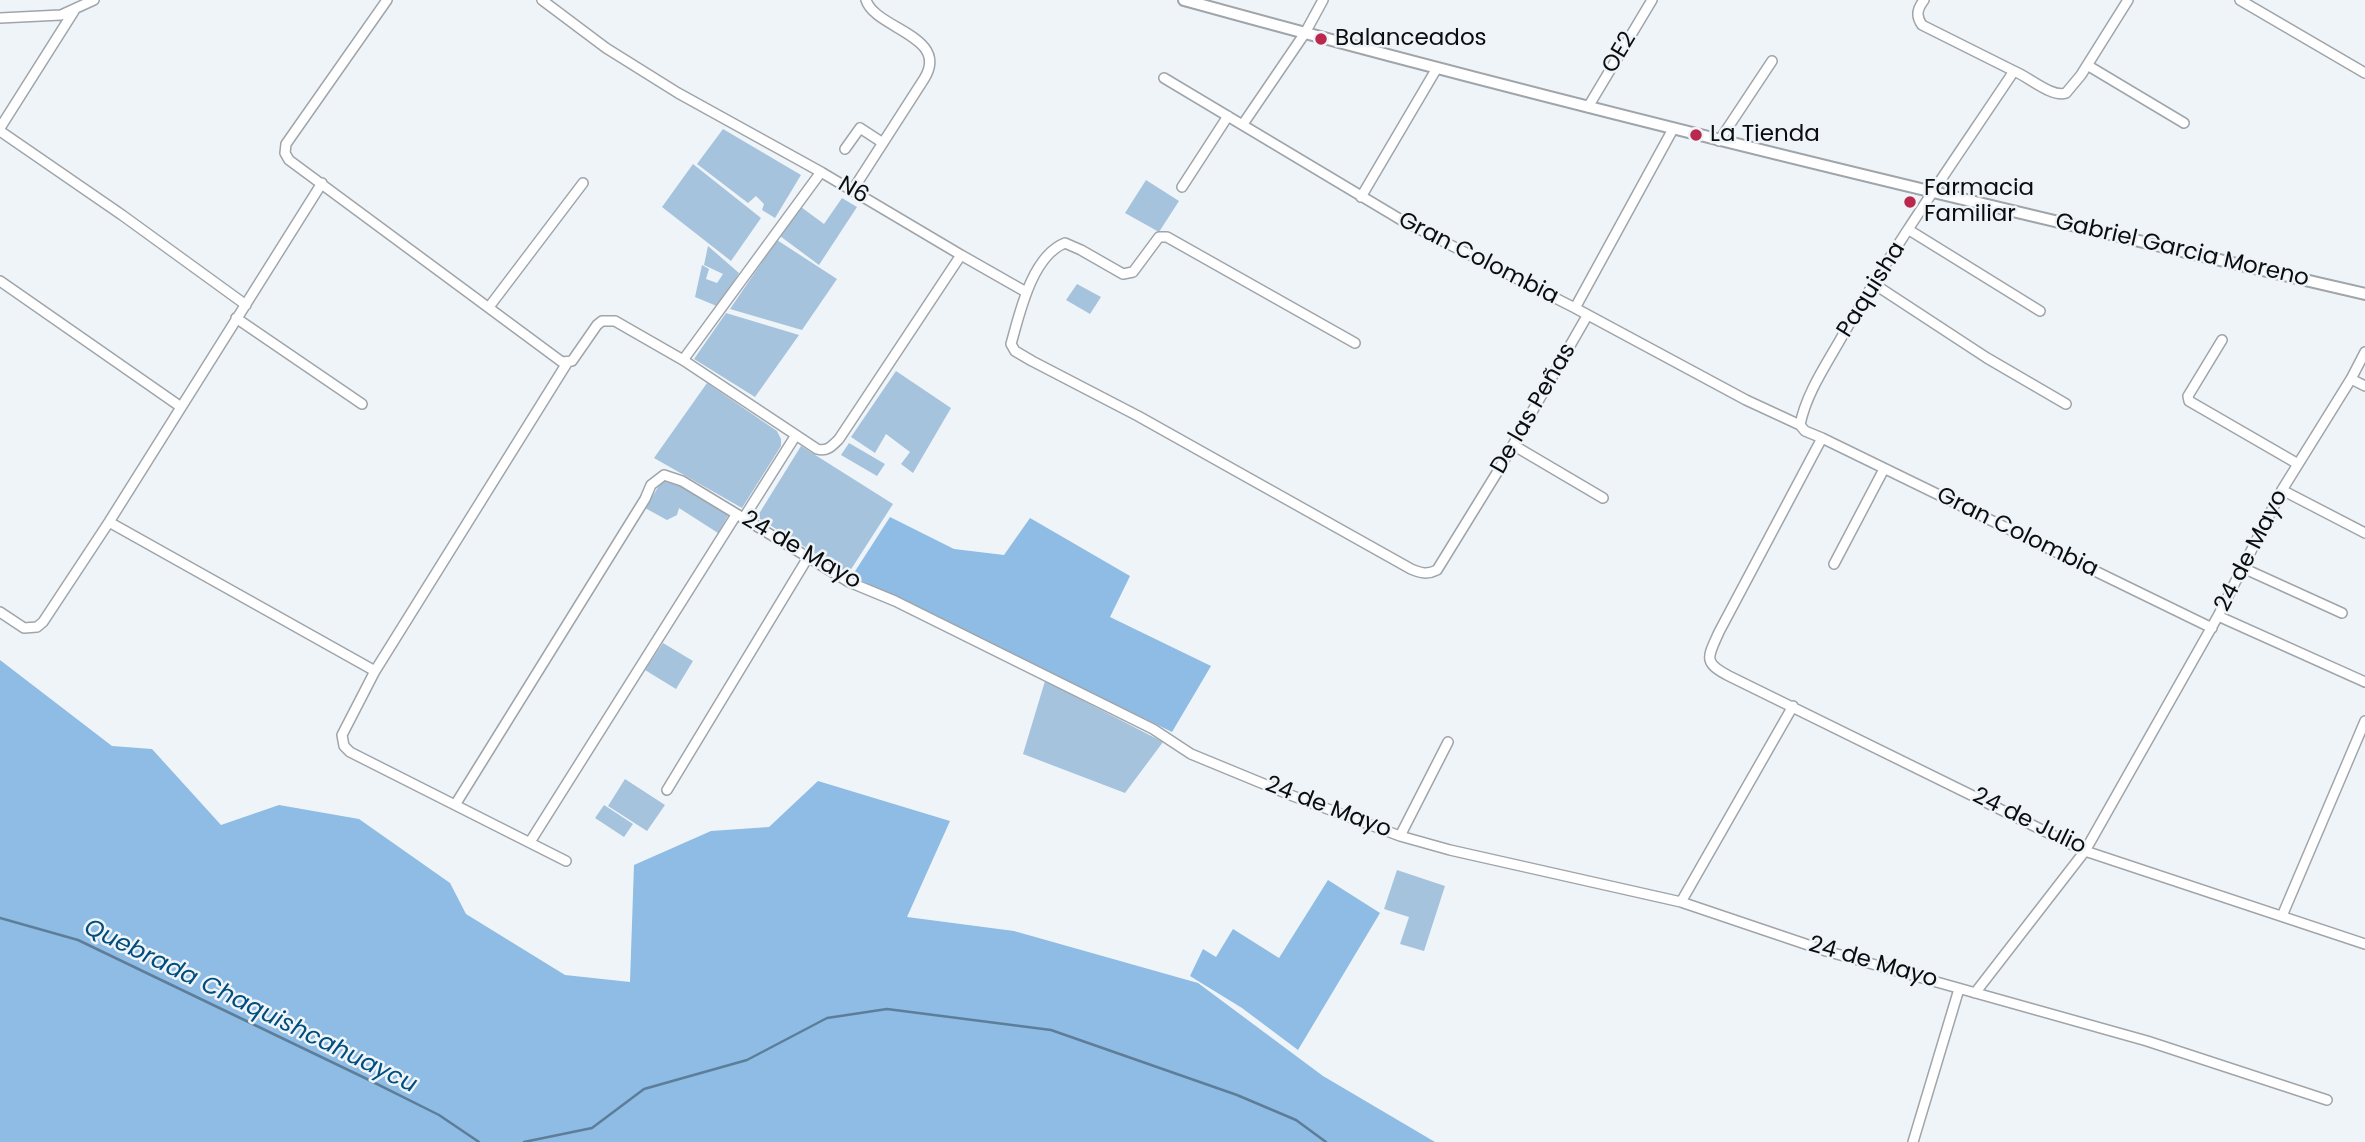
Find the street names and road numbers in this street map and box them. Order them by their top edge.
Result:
street label: OE2 [1597,27,1643,79]
street label: N6 [833,171,873,211]
street label: Gran Colombia [1393,207,1563,311]
street label: Gabriel Garcia Moreno [2053,208,2311,294]
street label: Paquisha [1832,237,1912,343]
street label: De las Peñas [1486,339,1582,479]
street label: Gran Colombia [1932,482,2102,584]
street label: 24 de Mayo [2210,486,2294,616]
street label: 24 de Mayo [737,506,865,596]
street label: 24 de Mayo [1261,771,1395,845]
street label: 24 de Julio [1968,783,2090,861]
street label: 24 de Mayo [1805,931,1941,995]

